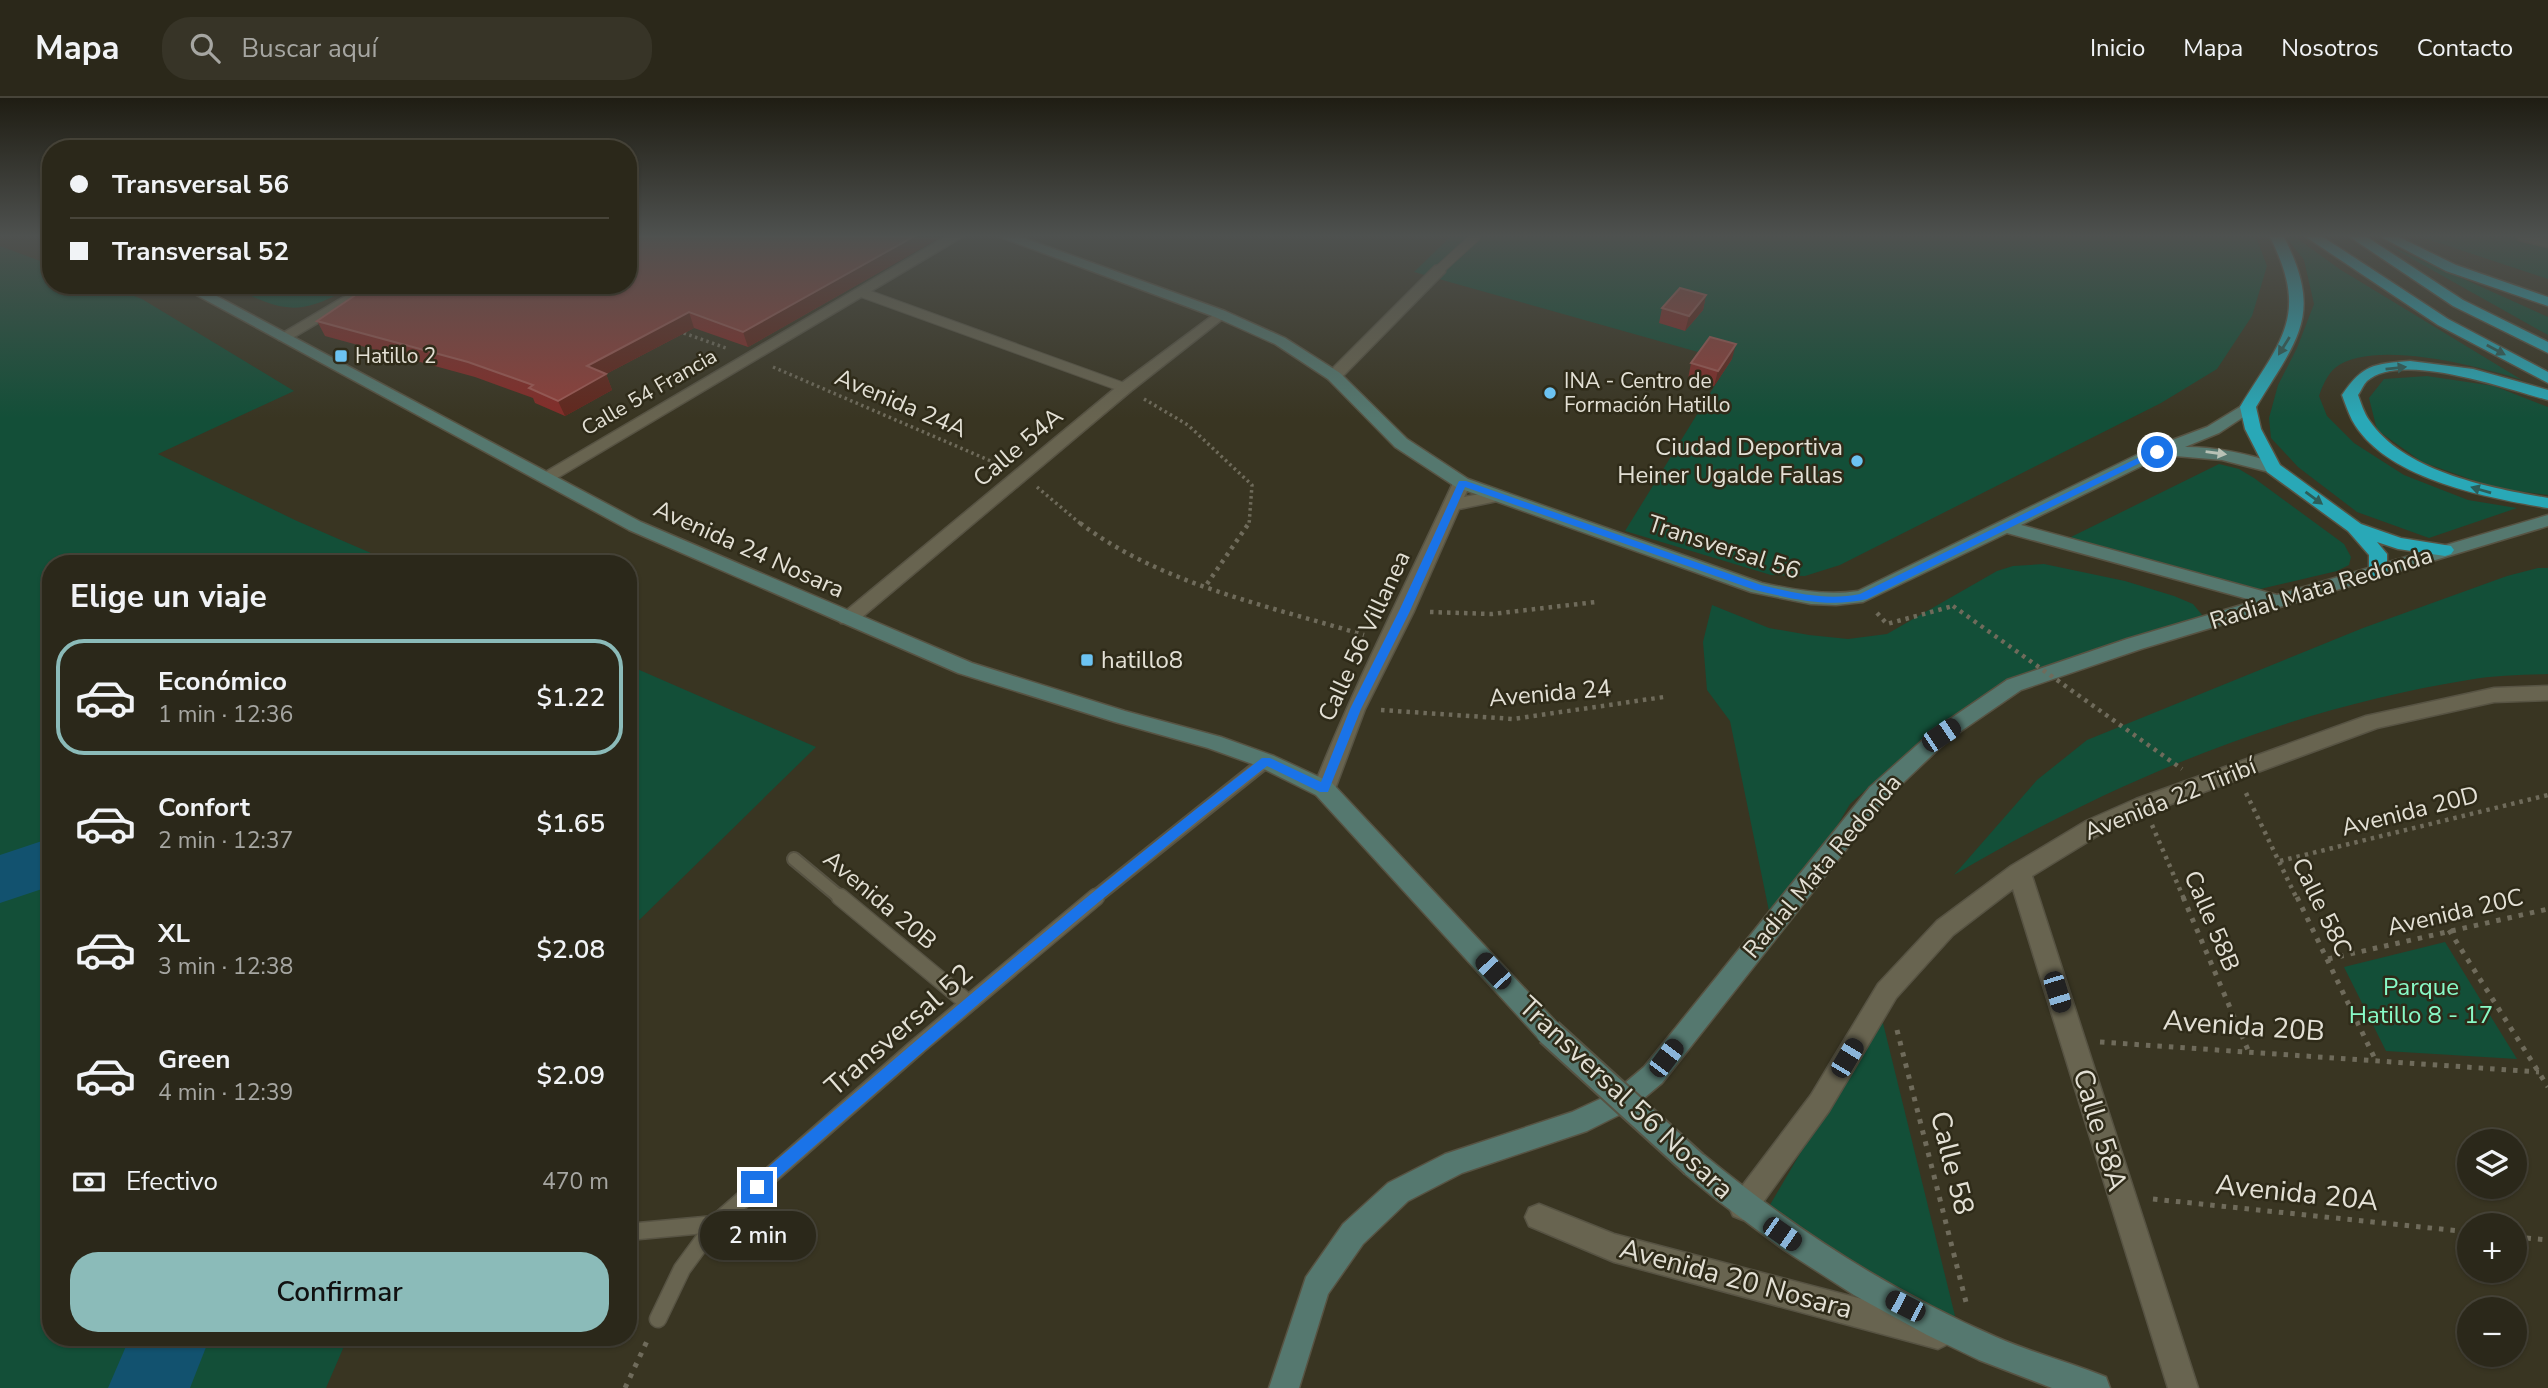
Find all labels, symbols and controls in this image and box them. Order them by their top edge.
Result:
search box [162,17,652,80]
text: Mapa [35,26,120,71]
icon: search [186,29,224,67]
text: Buscar aquí [242,31,377,66]
text: Inicio [2090,32,2145,64]
text: Mapa [2183,32,2243,64]
text: Nosotros [2281,32,2379,64]
text: Contacto [2417,32,2513,64]
text: Transversal 56 [112,167,289,202]
text: Transversal 52 [112,234,289,269]
one-way arrow [2278,337,2291,356]
place label: Hatillo 2 [355,342,436,370]
street label: Calle 54 Francia [576,342,722,442]
one-way arrow [2486,344,2506,356]
marker: Hatillo 2 [333,348,349,364]
street label: Avenida 24A [830,361,972,445]
one-way arrow [2385,362,2407,373]
place label: INA - Centro de Formación Hatillo [1564,367,1730,419]
marker: INA - Centro de Formación Hatillo [1542,385,1558,401]
street label: Calle 54A [966,400,1070,494]
place label: Ciudad Deportiva Heiner Ugalde Fallas [1617,431,1843,491]
route start [2141,436,2173,468]
one-way arrow [2205,448,2227,459]
marker: Ciudad Deportiva Heiner Ugalde Fallas [1849,453,1865,469]
one-way arrow [2470,484,2491,494]
one-way arrow [2305,491,2323,505]
street label: Avenida 24 Nosara [649,493,849,605]
street label: Transversal 56 [1644,507,1804,587]
street label: Radial Mata Redonda [2206,539,2436,637]
street label: Calle 56 Villanea [1310,546,1418,726]
text: Elige un viaje [70,575,267,618]
place label: hatillo8 [1101,644,1183,676]
marker: hatillo8 [1079,652,1095,668]
text: Económico [158,664,287,699]
icon: car [74,666,137,729]
street label: Avenida 24 [1487,672,1613,714]
text: $1.22 [536,680,605,715]
text: 1 min · 12:36 [158,699,293,730]
car [1918,715,1965,755]
street label: Avenida 22 Tiribí [2079,749,2262,848]
street label: Radial Mata Redonda [1735,767,1909,965]
street label: Avenida 20D [2338,778,2482,844]
text: Confort [158,790,250,825]
icon: car [74,792,137,855]
text: $1.65 [536,806,605,841]
text: 2 min · 12:37 [158,825,293,856]
street label: Avenida 20B [817,843,943,957]
street label: Calle 58C [2284,852,2360,962]
street label: Calle 58B [2176,866,2248,976]
street label: Avenida 20C [2384,881,2526,943]
text: XL [158,916,190,951]
icon: car [74,918,137,981]
text: $2.08 [536,932,605,967]
car [1471,948,1516,994]
text: 3 min · 12:38 [158,951,293,982]
street label: Transversal 52 [817,955,981,1105]
car [2041,969,2074,1015]
park label: Parque Hatillo 8 - 17 [2349,971,2493,1031]
street label: Transversal 56 Nosara [1510,988,1742,1208]
street label: Avenida 20B [2162,1001,2326,1051]
car [1645,1035,1688,1081]
car [1828,1035,1867,1081]
text: Green [158,1042,231,1077]
icon: car [74,1044,137,1107]
text: $2.09 [536,1058,605,1093]
street label: Calle 58A [2063,1064,2137,1196]
text: 4 min · 12:39 [158,1077,293,1108]
street label: Calle 58 [1921,1107,1983,1219]
map controls [2457,1129,2527,1367]
button: layers [2457,1129,2527,1199]
icon: cash [70,1163,108,1201]
text: Efectivo [126,1164,218,1199]
text: 470 m [542,1166,609,1197]
street label: Avenida 20A [2214,1166,2380,1220]
route end [741,1171,773,1203]
callout: 2 min [699,1212,815,1260]
car [1759,1213,1806,1255]
button: + [2457,1213,2527,1283]
text: 2 min [729,1220,787,1251]
street label: Avenida 20 Nosara [1615,1230,1857,1328]
button: Confirmar [70,1252,609,1332]
car [1882,1287,1929,1325]
button: − [2457,1297,2527,1367]

